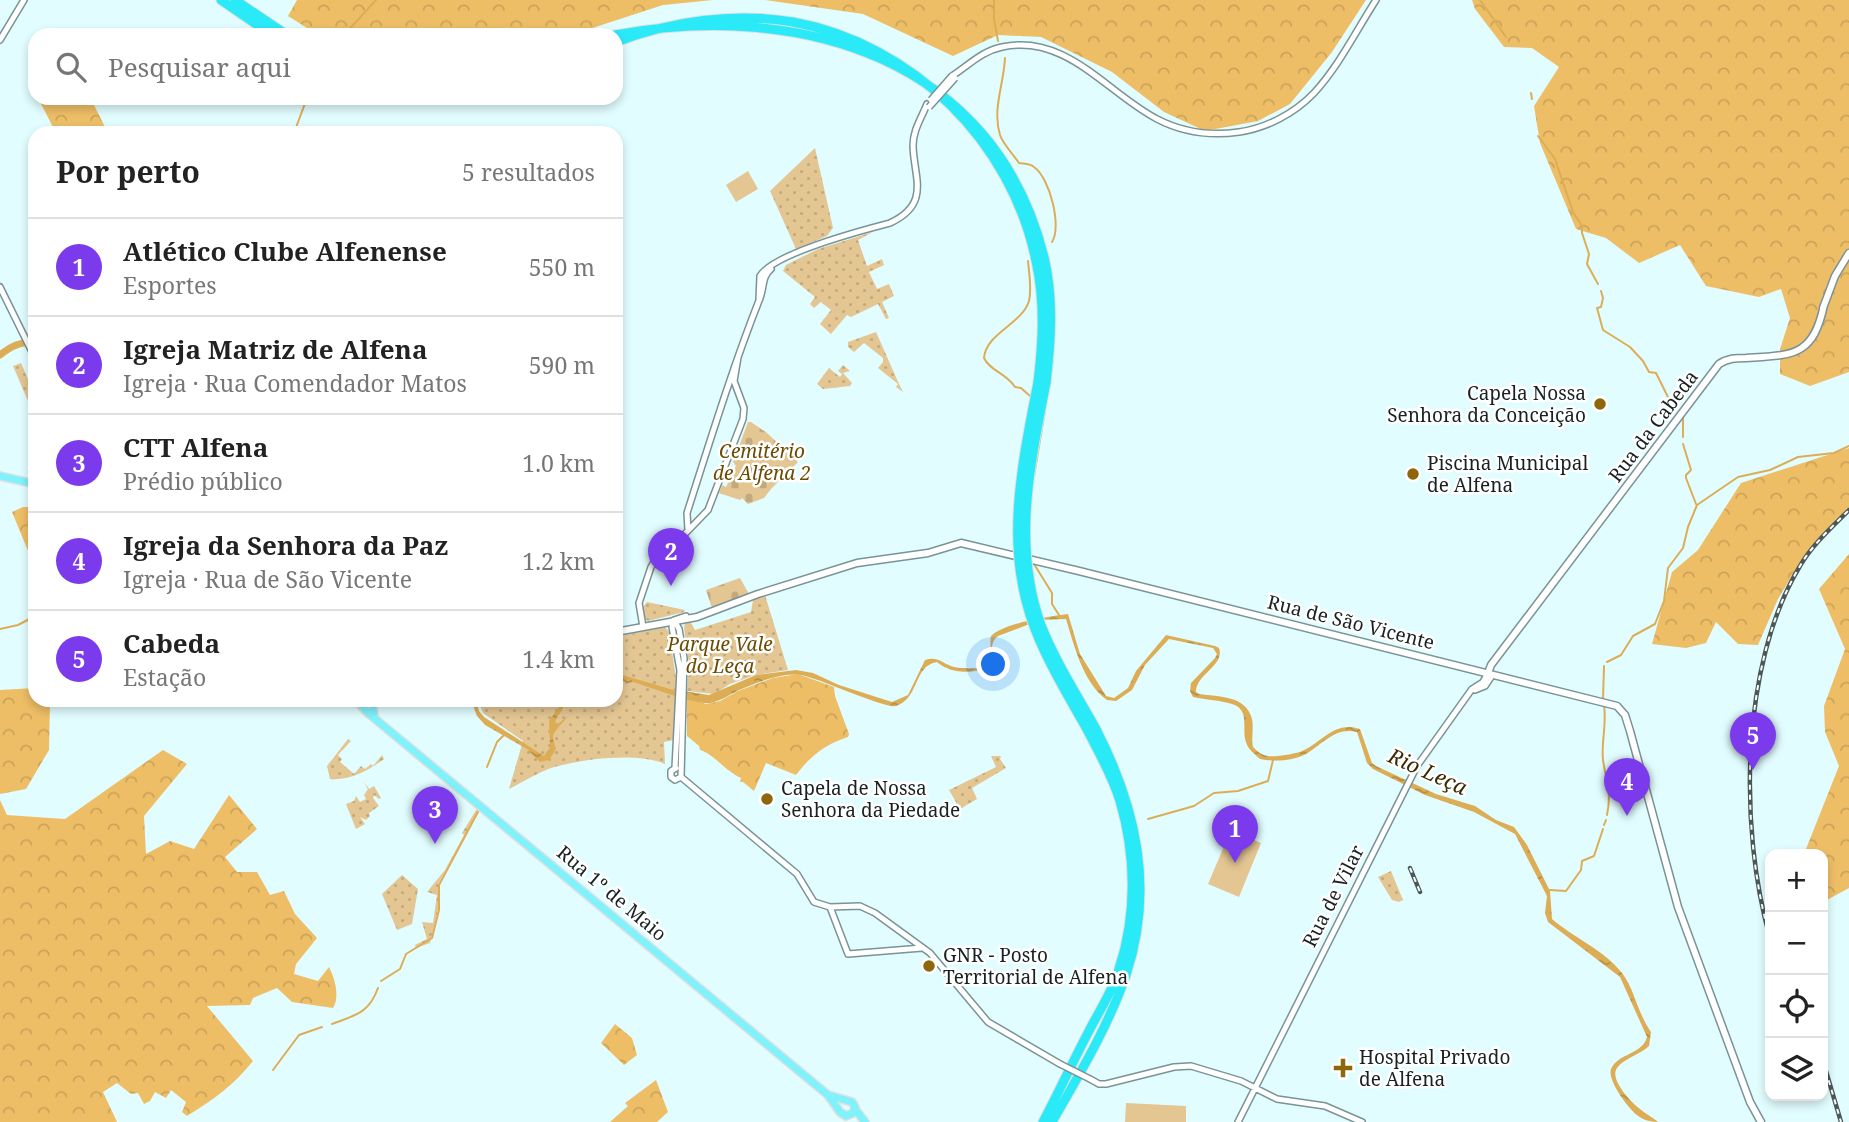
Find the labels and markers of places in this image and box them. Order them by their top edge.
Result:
place label: Capela Nossa Senhora da Conceição [1387,380,1586,428]
marker: Capela Nossa Senhora da Conceição [1592,396,1608,412]
place label: Piscina Municipal de Alfena [1427,450,1588,498]
marker: Piscina Municipal de Alfena [1405,466,1421,482]
pin: 2 [648,528,694,586]
pin: 5 [1730,712,1776,770]
pin: 4 [1604,758,1650,816]
place label: Capela de Nossa Senhora da Piedade [781,775,960,823]
pin: 3 [412,786,458,844]
marker: Capela de Nossa Senhora da Piedade [759,791,775,807]
pin: 1 [1212,805,1258,863]
place label: GNR - Posto Territorial de Alfena [943,942,1128,990]
marker: GNR - Posto Territorial de Alfena [921,958,937,974]
place label: Hospital Privado de Alfena [1359,1044,1510,1092]
marker: Hospital Privado de Alfena [1333,1058,1353,1078]

